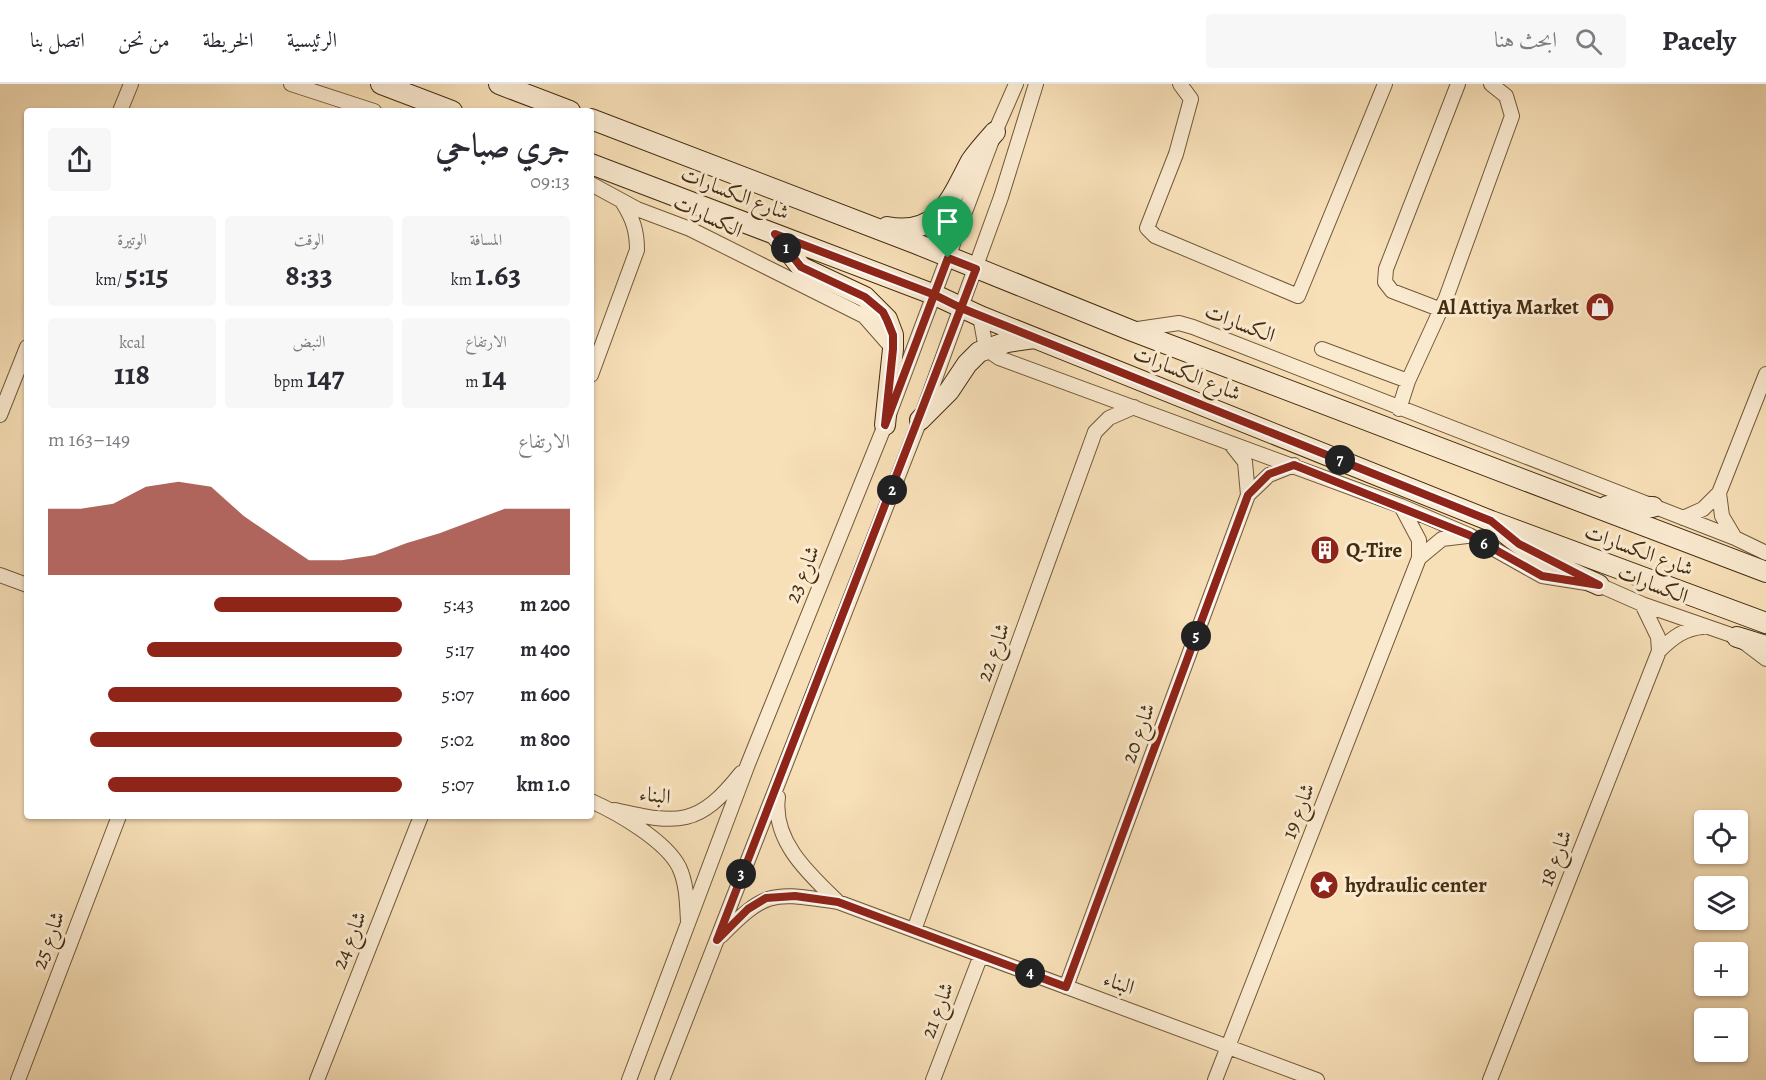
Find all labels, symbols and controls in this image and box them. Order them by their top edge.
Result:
search box [1206,14,1626,68]
text: Pacely [1662,22,1736,60]
text: ابحث هنا [1494,25,1557,55]
icon: search [1572,25,1605,58]
text: اتصل بنا [30,26,85,54]
text: من نحن [118,26,170,54]
text: الخريطة [203,26,254,54]
text: الرئيسية [287,26,337,54]
text: جري صباحي [435,123,570,168]
button: share [48,128,111,191]
street label: شارع الكسارات [677,161,793,225]
text: 09:13 [530,168,570,195]
street label: الكسارات [669,189,747,243]
pin [922,196,973,258]
icon: arrive [931,205,964,238]
text: الوتيرة [117,229,147,251]
text: الوقت [294,229,324,251]
text: المسافة [470,229,502,251]
pin: 1 [771,233,801,263]
text: 1 [783,237,789,259]
text: 5:15 [125,255,169,295]
text: 8:33 [285,255,333,295]
text: 1.63 [475,255,521,295]
text: /km [95,269,125,291]
text: km [451,269,475,291]
shop icon: Al Attiya Market [1584,291,1616,323]
place label: Al Attiya Market [1436,293,1579,321]
street label: الكسارات [1201,297,1279,349]
text: النبض [293,331,325,353]
text: الارتفاع [465,331,507,353]
text: kcal [119,332,145,354]
street label: شارع الكسارات [1127,339,1245,411]
text: 118 [114,354,150,394]
text: 147 [307,357,344,397]
text: 14 [482,357,507,397]
text: bpm [274,371,307,393]
text: m [465,371,482,393]
text: 149–163 m [48,426,130,453]
text: الارتفاع [518,428,570,455]
pin: 7 [1325,445,1355,475]
text: 7 [1337,449,1343,471]
pin: 2 [877,475,907,505]
text: 2 [888,479,896,501]
street label: شارع الكسارات [1579,517,1697,586]
pin: 6 [1469,529,1499,559]
text: 6 [1480,533,1488,555]
building icon: Q-Tire [1309,534,1341,566]
place label: Q-Tire [1346,536,1402,564]
street label: شارع 23 [778,541,830,608]
street label: الكسارات [1614,558,1692,610]
text: 5:43 [443,591,474,618]
text: 200 m [520,591,570,618]
street label: شارع 22 [969,619,1020,687]
pin: 5 [1181,621,1211,651]
text: 5 [1193,625,1199,647]
text: 5:17 [445,636,474,663]
text: 400 m [520,636,570,663]
text: 5:07 [442,681,474,708]
text: 600 m [520,681,570,708]
street label: شارع 20 [1114,699,1165,768]
text: 5:02 [440,726,474,753]
text: 800 m [520,726,570,753]
text: 5:07 [442,771,474,798]
text: 1.0 km [517,771,570,798]
street label: البناء [638,779,672,811]
street label: شارع 19 [1275,779,1325,844]
map controls [1694,810,1748,1062]
button: locate [1694,810,1748,864]
street label: شارع 18 [1532,826,1582,892]
pin: 3 [726,859,756,889]
text: 3 [738,863,744,885]
place icon: hydraulic center [1308,869,1340,901]
place label: hydraulic center [1345,871,1487,899]
button: layers [1694,876,1748,930]
street label: شارع 25 [25,907,75,974]
street label: شارع 24 [325,907,377,975]
button: + [1694,942,1748,996]
pin: 4 [1015,958,1045,988]
text: 4 [1026,962,1034,984]
street label: البناء [1100,964,1138,1002]
street label: شارع 21 [914,978,964,1043]
button: − [1694,1008,1748,1062]

